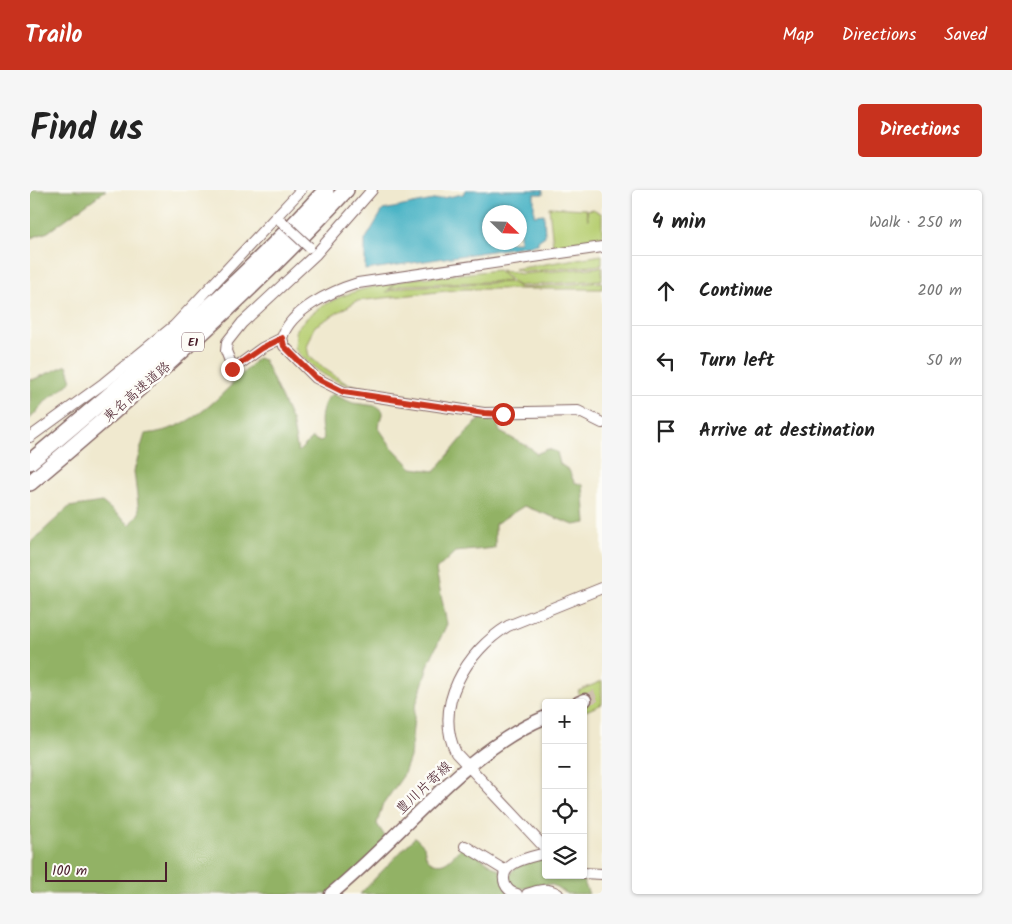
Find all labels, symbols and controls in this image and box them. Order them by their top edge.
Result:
text: Trailo [25,16,83,55]
text: Map [782,21,814,50]
text: Directions [842,21,916,50]
text: Saved [944,21,987,50]
text: Find us [30,102,143,158]
button: Directions [858,104,982,157]
north arrow [482,205,527,250]
text: 4 min [652,206,706,239]
text: Walk · 250 m [869,210,962,235]
text: Continue [699,276,772,306]
icon: ahead [652,277,680,305]
text: 200 m [918,278,962,303]
road number: E1 [182,332,204,352]
text: Turn left [699,346,774,376]
icon: left [652,347,680,375]
text: 50 m [926,348,962,373]
street label: 東名高速道路 [98,356,176,428]
route end [221,358,244,381]
route start [492,403,515,426]
text: Arrive at destination [699,416,875,446]
icon: arrive [652,417,680,445]
map controls [542,699,587,879]
button: + [542,699,587,744]
button: − [542,744,587,789]
street label: 豊川片寄線 [391,756,457,820]
button: locate [542,789,587,834]
button: layers [542,834,587,879]
scale bar [45,859,168,882]
text: 100 m [52,860,87,882]

